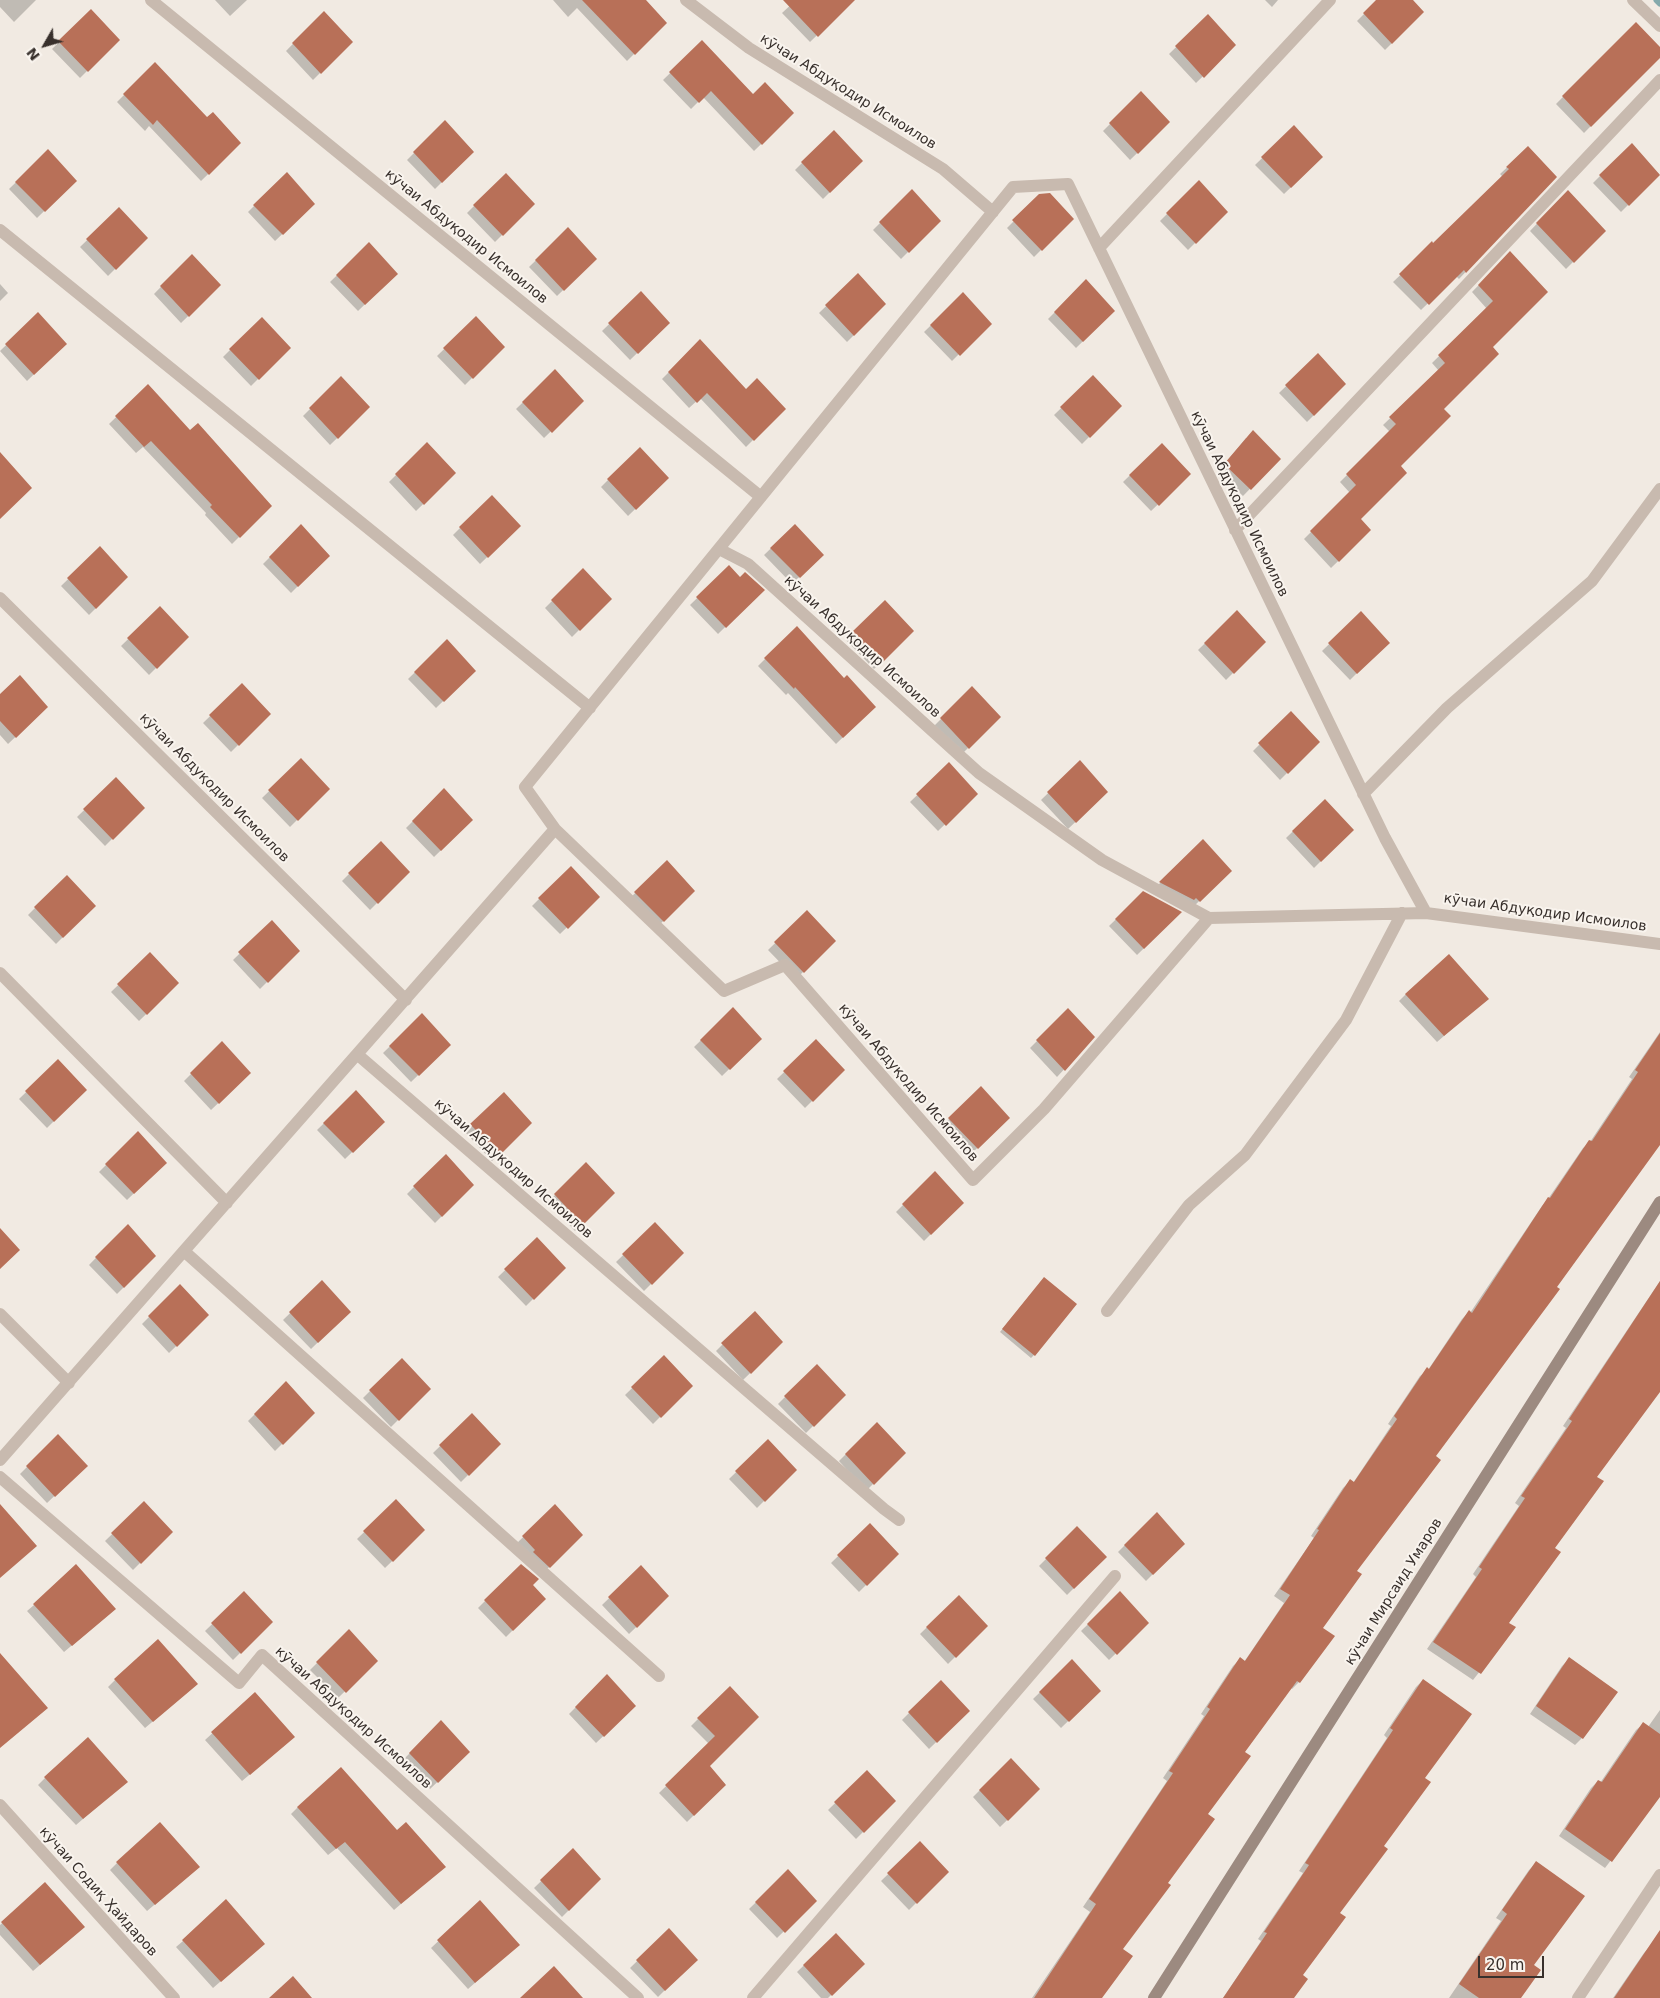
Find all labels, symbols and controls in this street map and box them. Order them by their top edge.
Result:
north arrow [20,20,70,70]
street label: кӯчаи Абдуқодир Исмоилов [757,31,939,153]
text: N [23,45,43,64]
street label: кӯчаи Абдуқодир Исмоилов [381,166,551,308]
street label: кӯчаи Абдуқодир Исмоилов [1187,408,1291,600]
street label: кӯчаи Абдуқодир Исмоилов [780,572,944,722]
street label: кӯчаи Абдуқодир Исмоилов [136,710,292,866]
street label: кӯчаи Абдуқодир Исмоилов [1443,890,1647,936]
street label: кӯчаи Абдуқодир Исмоилов [835,1000,981,1166]
street label: кӯчаи Абдуқодир Исмоилов [430,1096,596,1242]
street label: кӯчаи Мирсаид Умаров [1342,1515,1446,1669]
street label: кӯчаи Абдуқодир Исмоилов [271,1643,435,1793]
street label: кӯчаи Содиқ Ҳайдаров [35,1824,161,1960]
scale bar [1480,1946,1546,1978]
text: 20 m [1486,1956,1524,1974]

